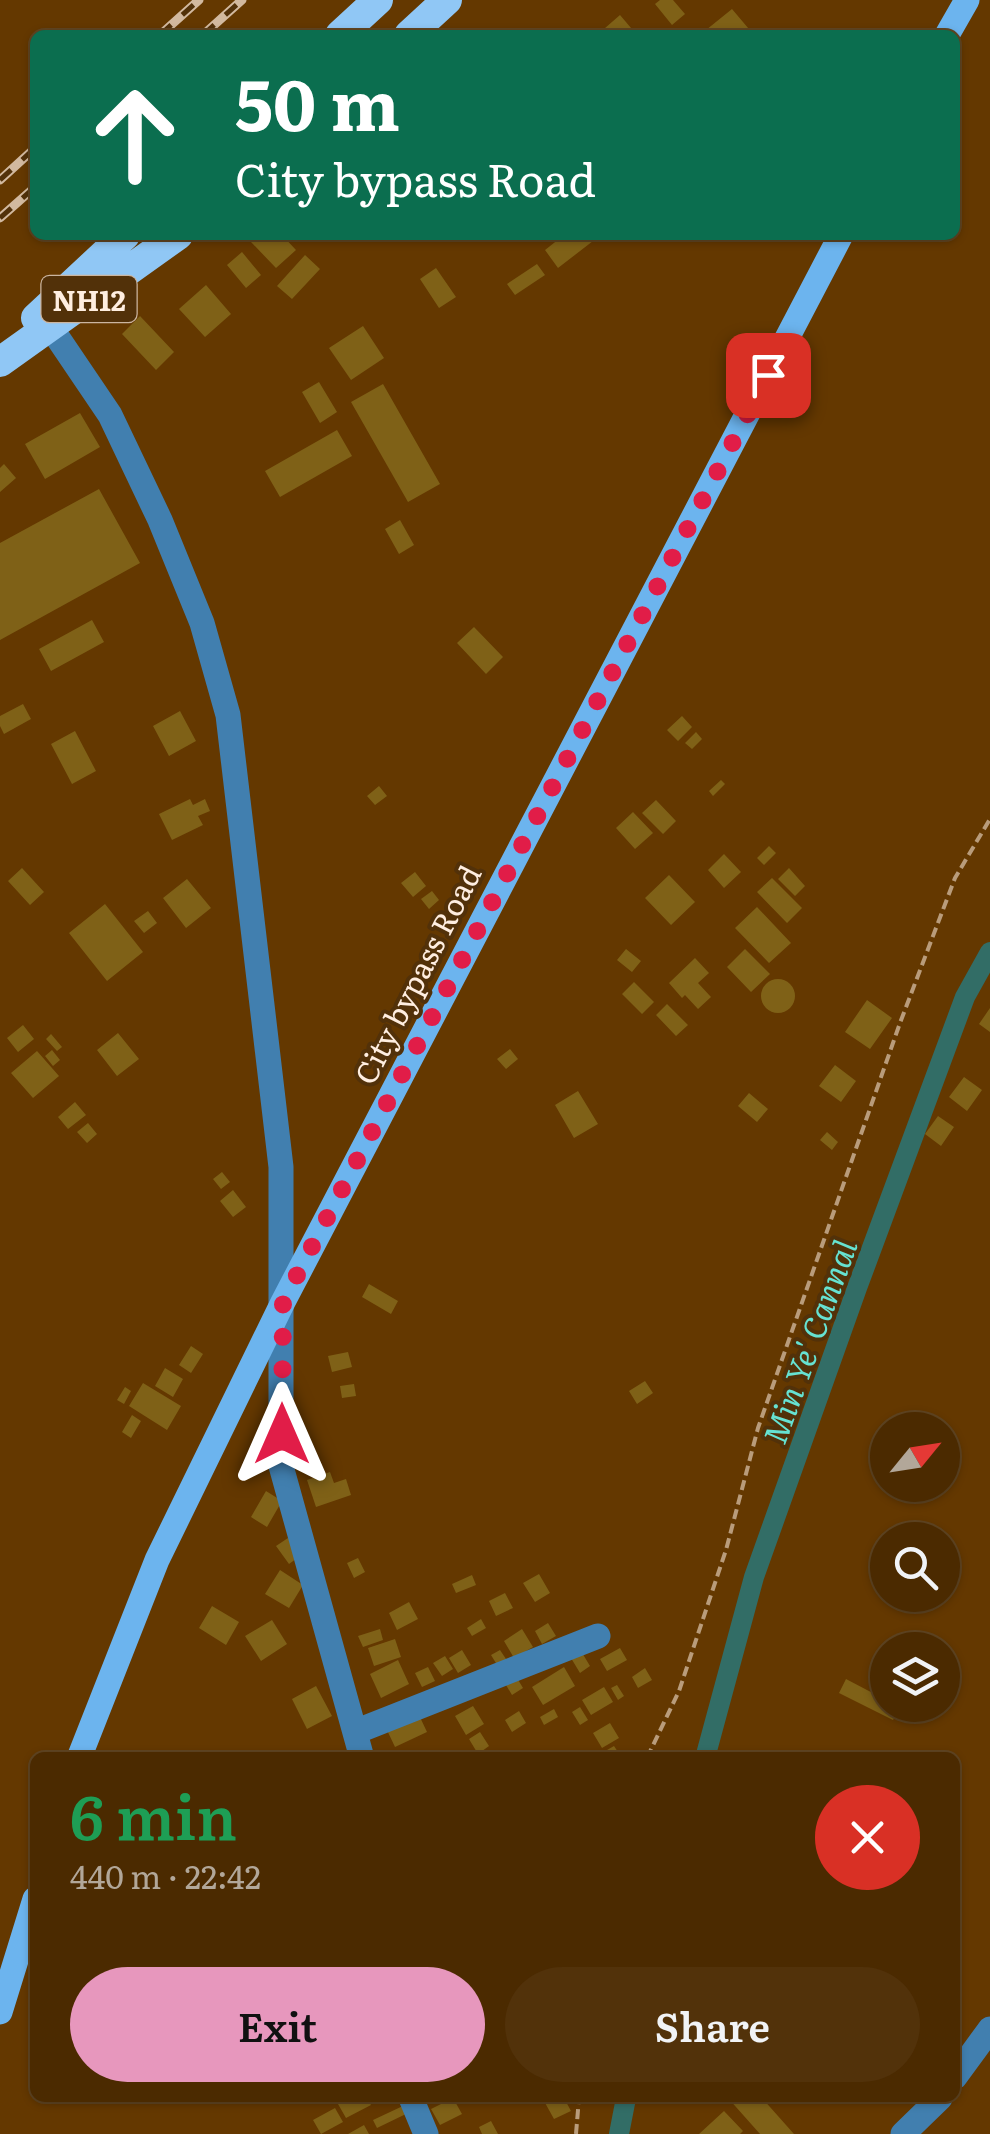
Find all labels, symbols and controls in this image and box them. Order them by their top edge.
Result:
text: 50 m [235,49,400,153]
icon: ahead [70,70,200,200]
text: City bypass Road [235,144,596,211]
road number: NH12 [42,276,136,322]
pin [726,333,811,418]
icon: arrive [741,348,796,403]
street label: City bypass Road [342,857,490,1091]
water label: Min Ye' Cannal [749,1232,867,1450]
position arrow [230,1382,334,1486]
north arrow [870,1412,960,1502]
map controls [870,1412,960,1722]
button: search [870,1522,960,1612]
button: layers [870,1632,960,1722]
text: 6 min [70,1769,237,1858]
button: close [815,1785,920,1890]
text: 440 m · 22:42 [70,1851,261,1899]
button: Exit [70,1967,485,2082]
button: Share [505,1967,920,2082]

